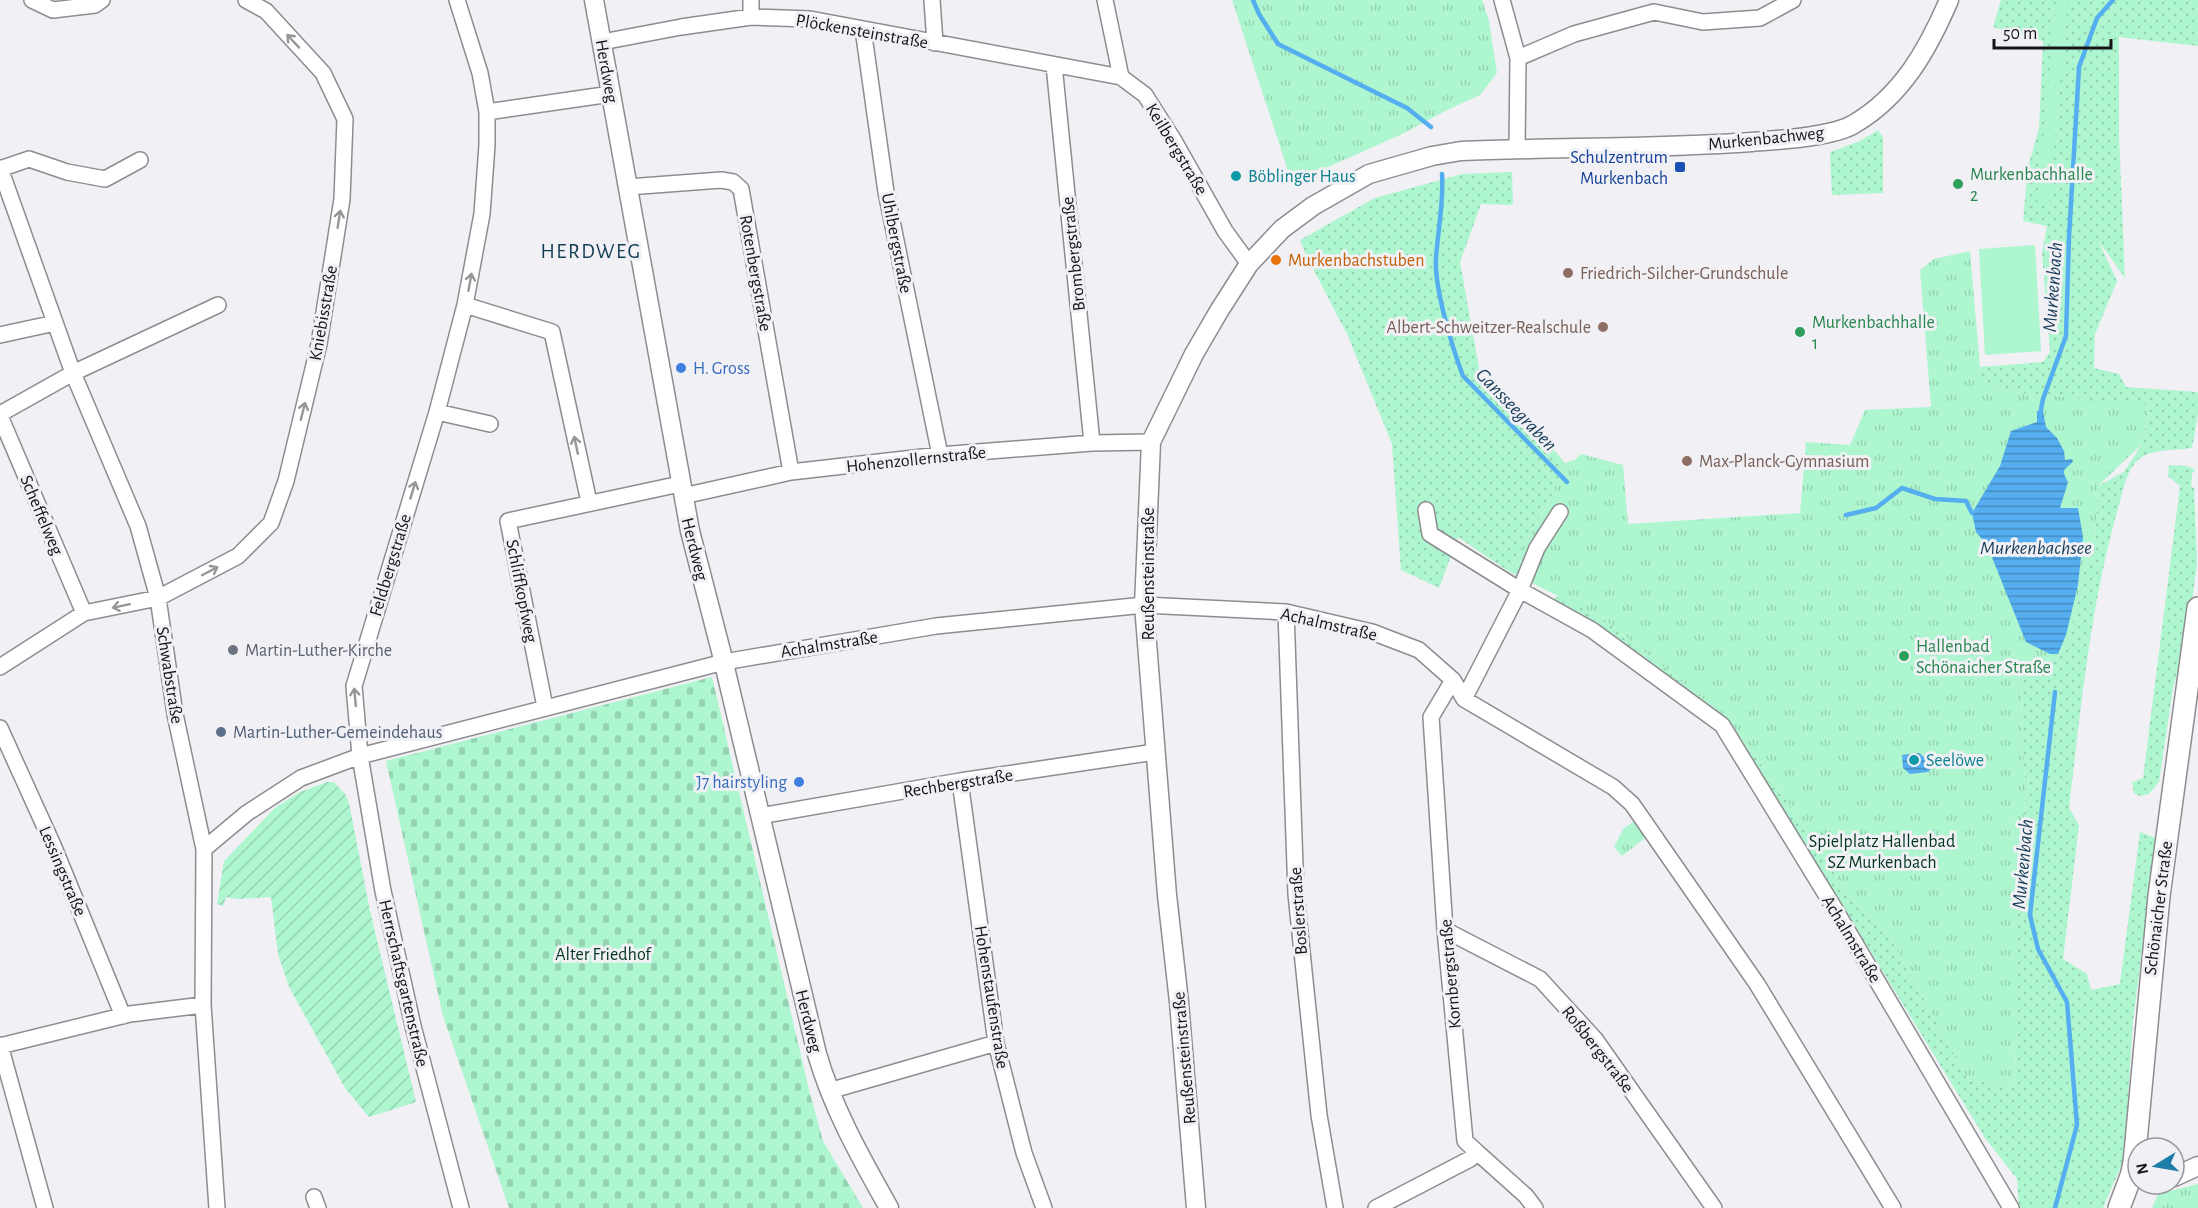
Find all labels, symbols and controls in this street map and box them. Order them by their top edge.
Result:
street label: Plöckensteinstraße [794,12,929,52]
scale bar [1994,12,2111,50]
text: 50 m [2003,25,2037,43]
one-way arrow [286,34,300,49]
street label: Herdweg [592,38,620,105]
street label: Keilbergstraße [1142,101,1210,198]
street label: Murkenbachweg [1707,124,1825,154]
place label: Schulzentrum Murkenbach [1570,149,1668,188]
marker: Schulzentrum Murkenbach [1673,160,1687,174]
place label: Murkenbachhalle 2 [1970,166,2093,205]
place label: Böblinger Haus [1248,168,1356,186]
marker: Böblinger Haus [1229,169,1243,183]
marker: Murkenbachhalle 2 [1951,177,1965,191]
street label: Uhlbergstraße [877,191,915,295]
street label: Brombergstraße [1059,196,1089,312]
one-way arrow [333,210,344,229]
street label: Rotenbergstraße [736,213,774,333]
district label: HERDWEG [540,241,642,262]
water label: Murkenbach [2040,241,2066,333]
place label: Murkenbachstuben [1288,252,1424,270]
marker: Murkenbachstuben [1269,253,1283,267]
street label: Kniebisstraße [307,264,341,362]
place label: Friedrich-Silcher-Grundschule [1580,265,1788,283]
marker: Friedrich-Silcher-Grundschule [1561,266,1575,280]
one-way arrow [465,273,476,292]
place label: Murkenbachhalle 1 [1812,314,1935,353]
place label: Albert-Schweitzer-Realschule [1386,319,1591,337]
marker: Albert-Schweitzer-Realschule [1596,320,1610,334]
marker: Murkenbachhalle 1 [1793,325,1807,339]
place label: H. Gross [693,360,750,378]
marker: H. Gross [674,361,688,375]
water label: Gansseegraben [1472,364,1561,455]
one-way arrow [297,401,309,420]
one-way arrow [570,436,582,455]
street label: Hohenzollernstraße [845,444,987,476]
place label: Max-Planck-Gymnasium [1699,453,1869,471]
marker: Max-Planck-Gymnasium [1680,454,1694,468]
street label: Scheffelweg [16,473,66,558]
one-way arrow [408,481,419,500]
street label: Reußensteinstraße [1140,507,1158,641]
street label: Feldbergstraße [367,512,415,619]
street label: Herdweg [678,516,711,583]
street label: Schliffkopfweg [502,538,540,644]
water label: Murkenbachsee [1980,538,2092,558]
one-way arrow [201,565,219,576]
one-way arrow [112,601,131,612]
street label: Achalmstraße [1279,605,1379,645]
street label: Schwabstraße [152,625,186,725]
street label: Achalmstraße [779,628,879,662]
place label: Hallenbad Schönaicher Straße [1916,638,2051,677]
place label: Martin-Luther-Kirche [245,642,392,660]
marker: Martin-Luther-Kirche [226,643,240,657]
marker: Hallenbad Schönaicher Straße [1897,649,1911,663]
one-way arrow [349,688,360,708]
place label: Martin-Luther-Gemeindehaus [233,724,442,742]
marker: Martin-Luther-Gemeindehaus [214,725,228,739]
place label: Seelöwe [1926,752,1984,770]
marker: Seelöwe [1907,753,1921,767]
street label: Rechbergstraße [902,766,1014,802]
place label: J7 hairstyling [696,774,787,792]
marker: J7 hairstyling [792,775,806,789]
water label: Murkenbach [2009,818,2037,910]
street label: Lessingstraße [35,824,89,919]
park label: Spielplatz Hallenbad SZ Murkenbach [1809,833,1955,872]
street label: Schönaicher Straße [2142,840,2176,976]
street label: Boslerstraße [1287,866,1311,956]
street label: Achalmstraße [1818,893,1884,986]
street label: Herrschaftsgartenstraße [375,898,431,1069]
street label: Kornbergstraße [1437,918,1465,1029]
street label: Hohenstaufenstraße [971,924,1011,1070]
park label: Alter Friedhof [555,946,652,964]
street label: Herdweg [792,988,825,1055]
street label: Reußensteinstraße [1170,991,1200,1125]
street label: Roßbergstraße [1558,1003,1637,1096]
north arrow [2126,1136,2186,1196]
text: N [2133,1162,2151,1176]

